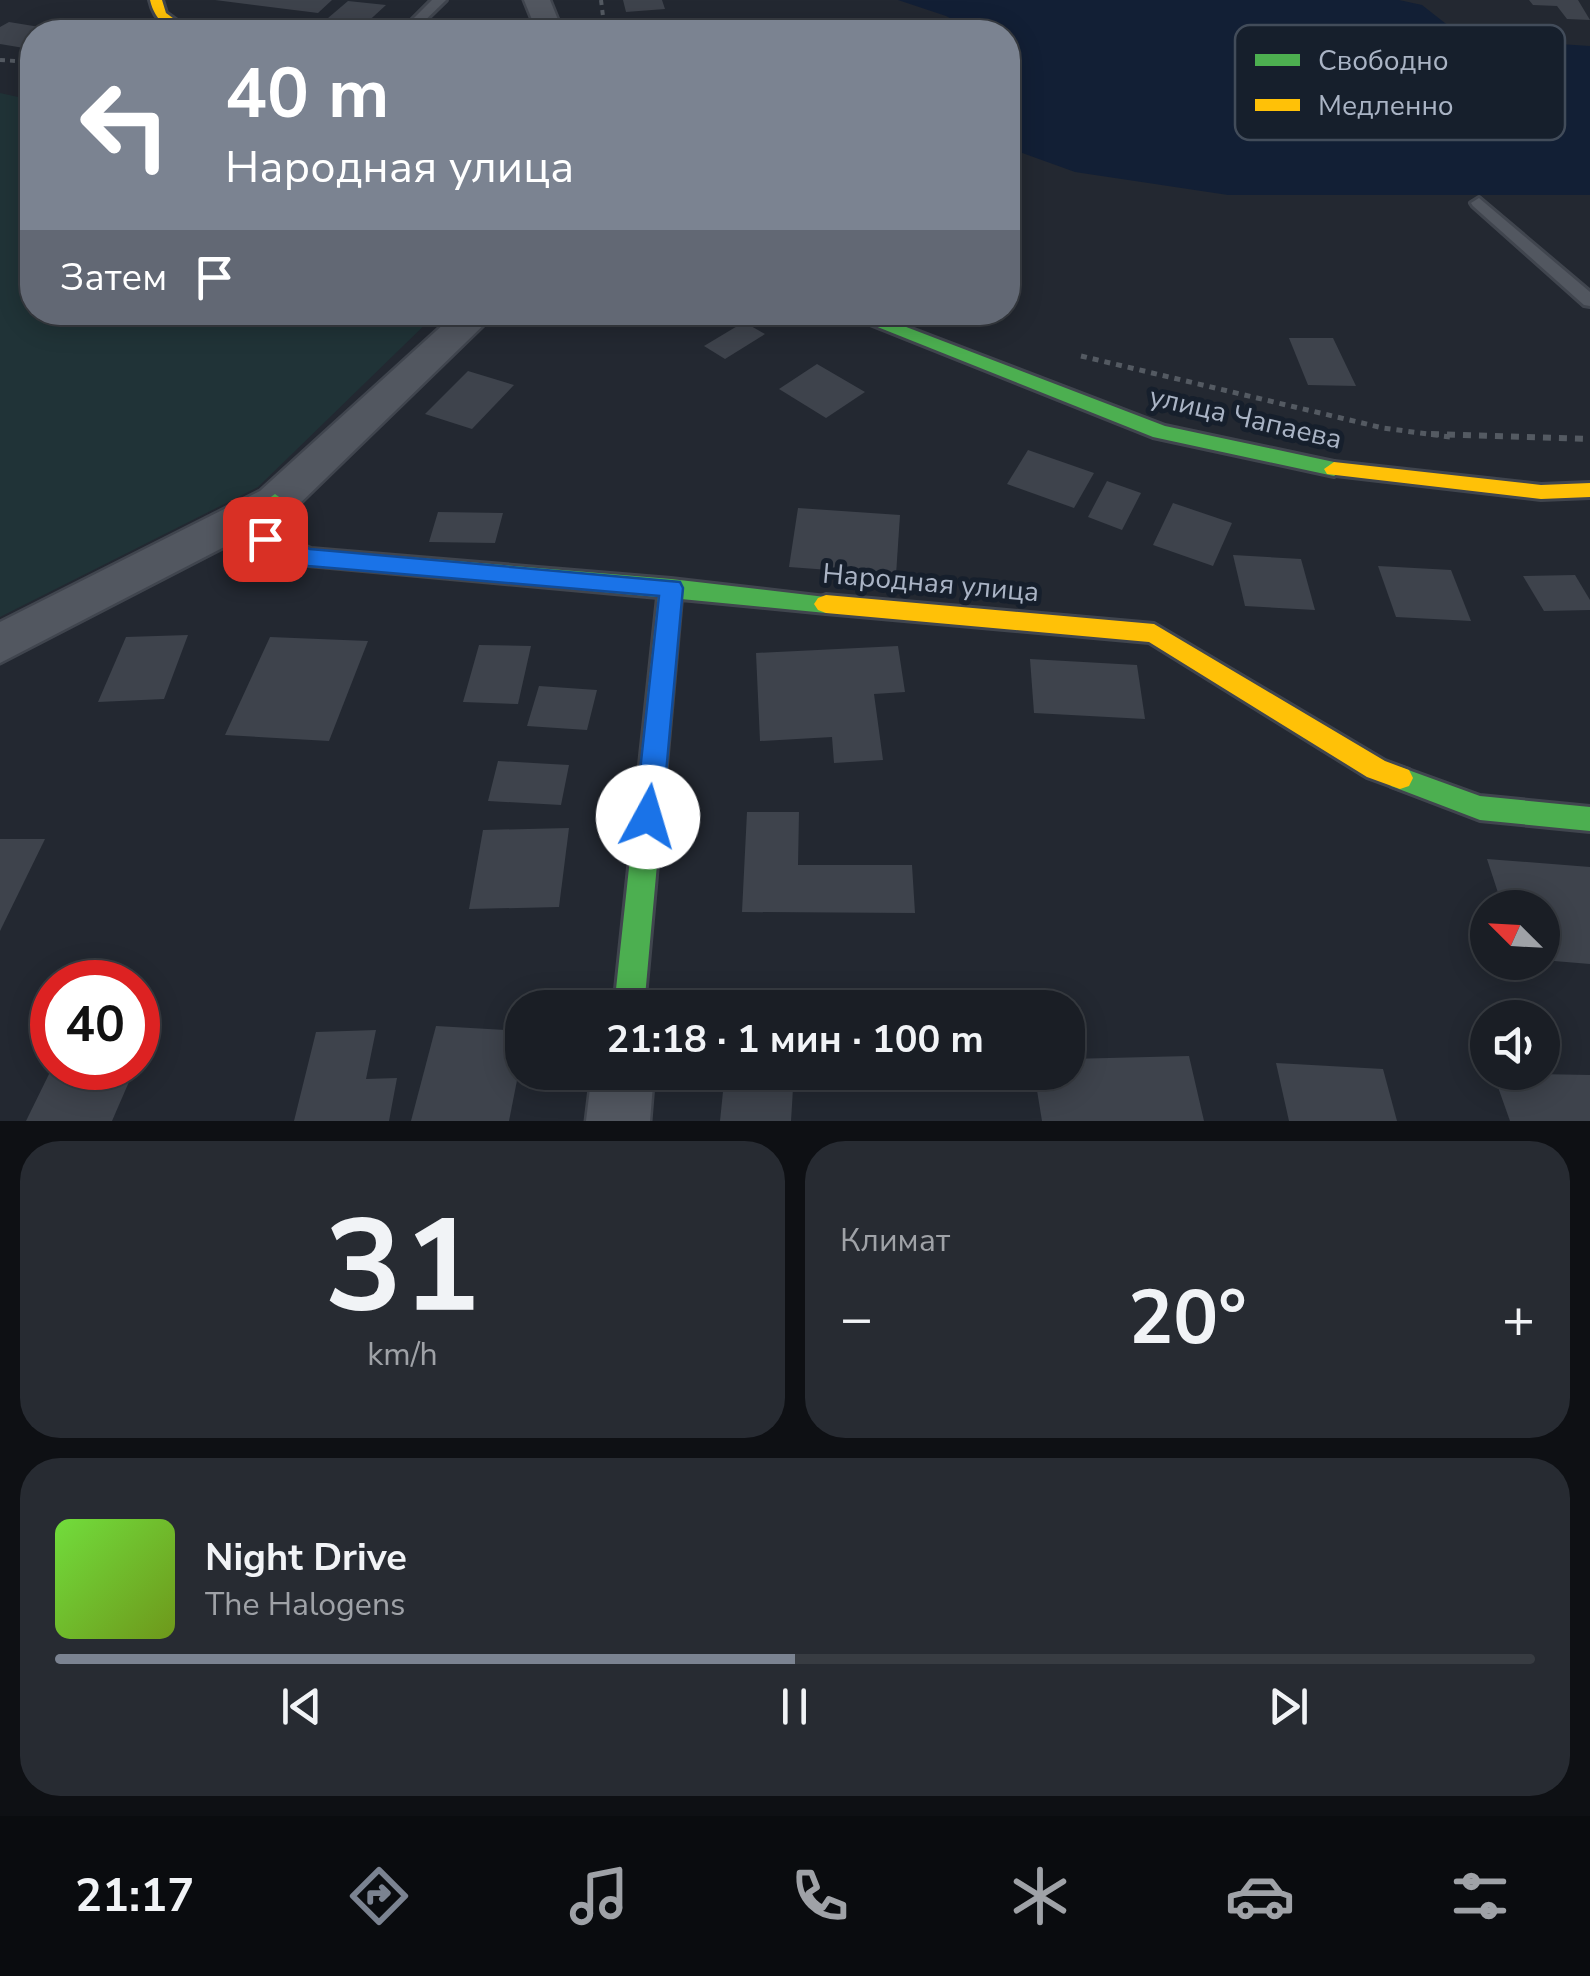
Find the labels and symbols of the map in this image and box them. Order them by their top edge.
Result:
legend [1235,25,1565,140]
text: Свободно [1318,42,1449,80]
text: Медленно [1318,87,1454,125]
street label: улица Чапаева [1146,377,1346,459]
pin [223,497,308,582]
street label: Народная улица [821,555,1041,611]
position arrow [596,765,700,869]
north arrow [1470,890,1560,980]
speed limit sign: 40 [30,960,160,1090]

